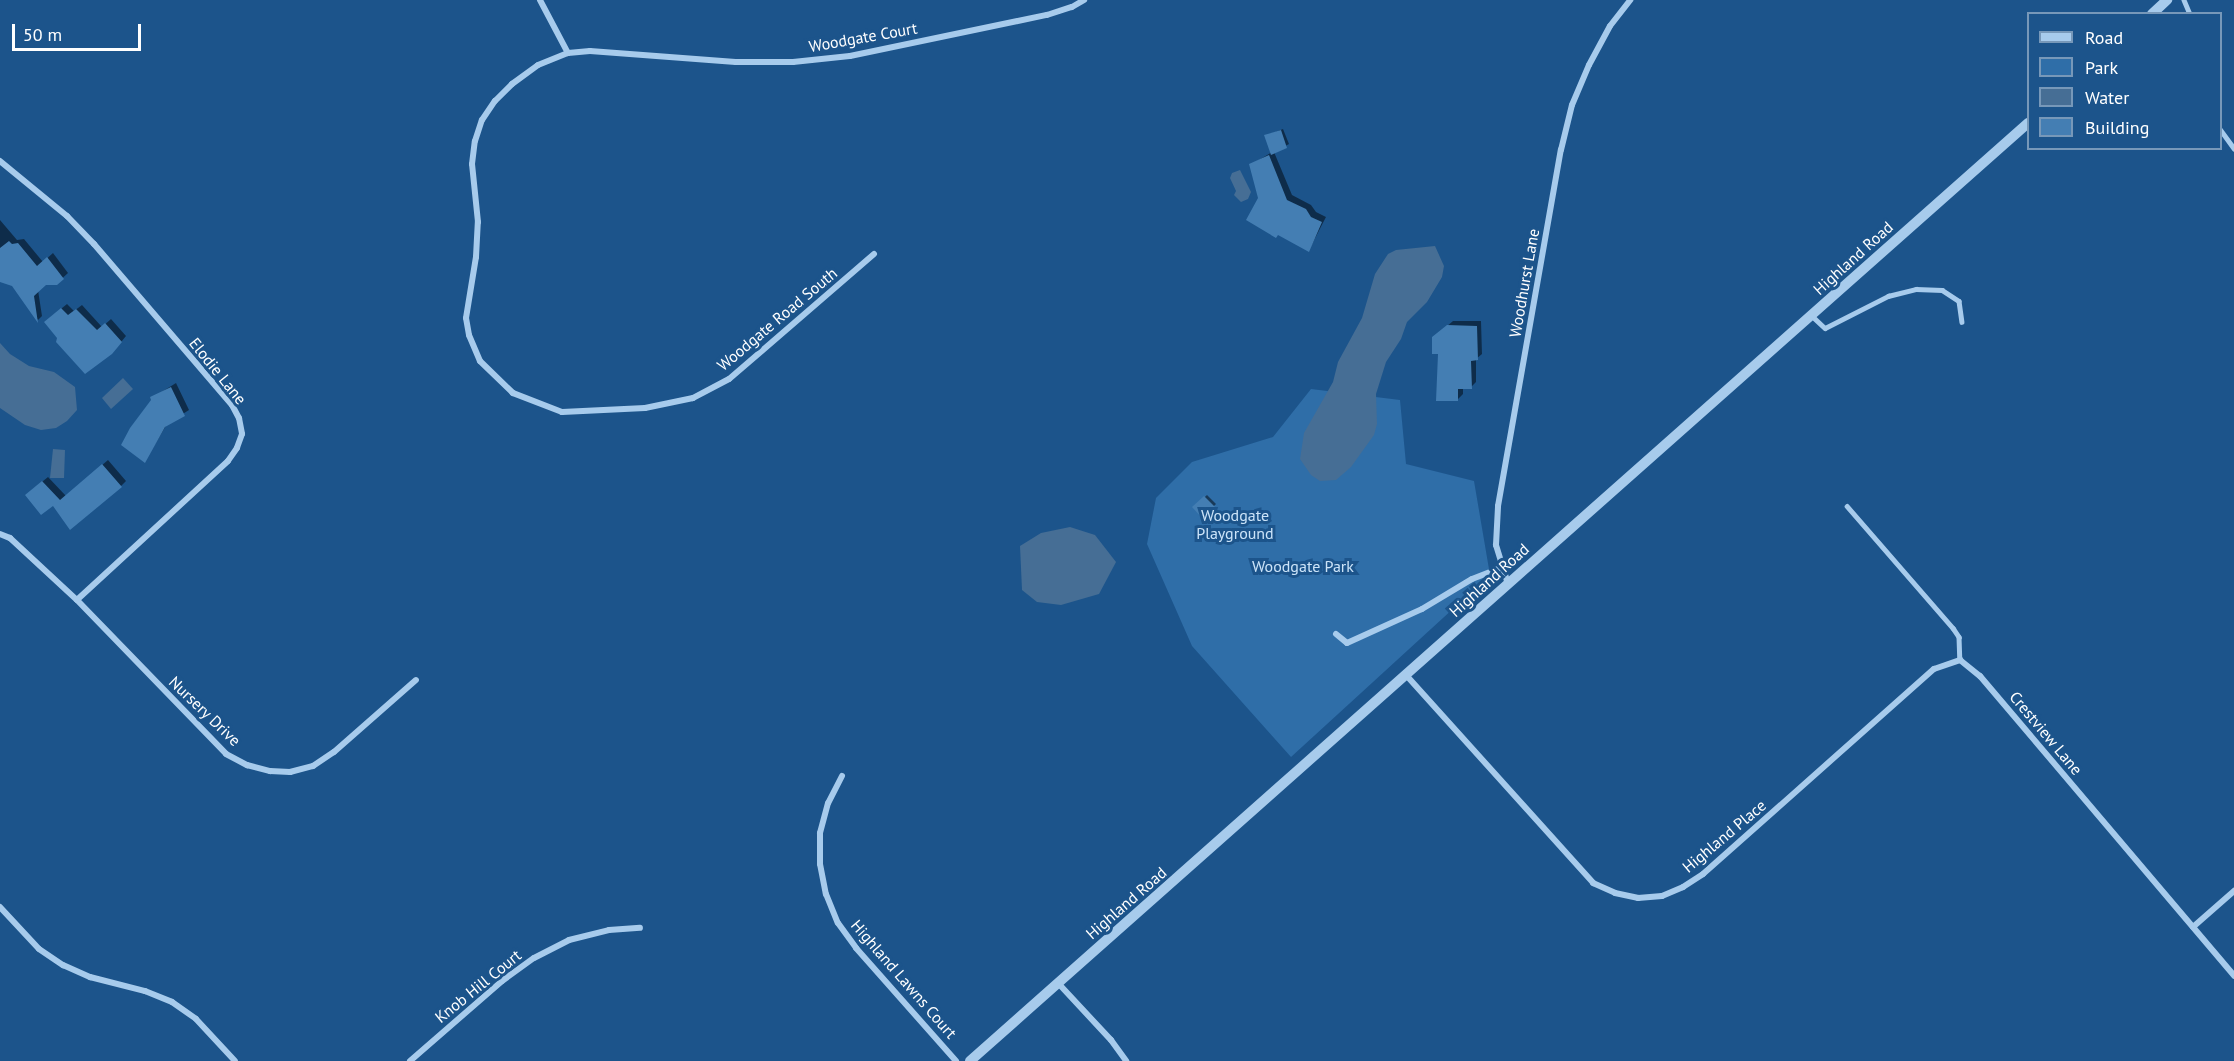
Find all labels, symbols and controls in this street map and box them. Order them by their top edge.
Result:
scale bar [15,12,144,50]
legend [2027,12,2222,150]
street label: Woodgate Court [807,18,919,56]
text: 50 m [23,23,62,46]
text: Road [2085,26,2123,49]
text: Park [2085,56,2118,79]
text: Water [2085,86,2129,109]
text: Building [2085,116,2149,139]
street label: Highland Road [1809,217,1897,299]
street label: Woodhurst Lane [1505,227,1543,339]
street label: Woodgate Road South [713,263,841,375]
street label: Elodie Lane [185,334,251,408]
park label: Woodgate Playground [1196,505,1274,543]
street label: Highland Road [1445,539,1533,621]
park label: Woodgate Park [1252,556,1354,576]
street label: Nursery Drive [165,672,245,750]
street label: Crestview Lane [2005,687,2087,779]
street label: Highland Place [1678,795,1770,877]
street label: Highland Road [1082,863,1170,943]
street label: Highland Lawns Court [847,916,961,1042]
street label: Knob Hill Court [431,945,525,1027]

